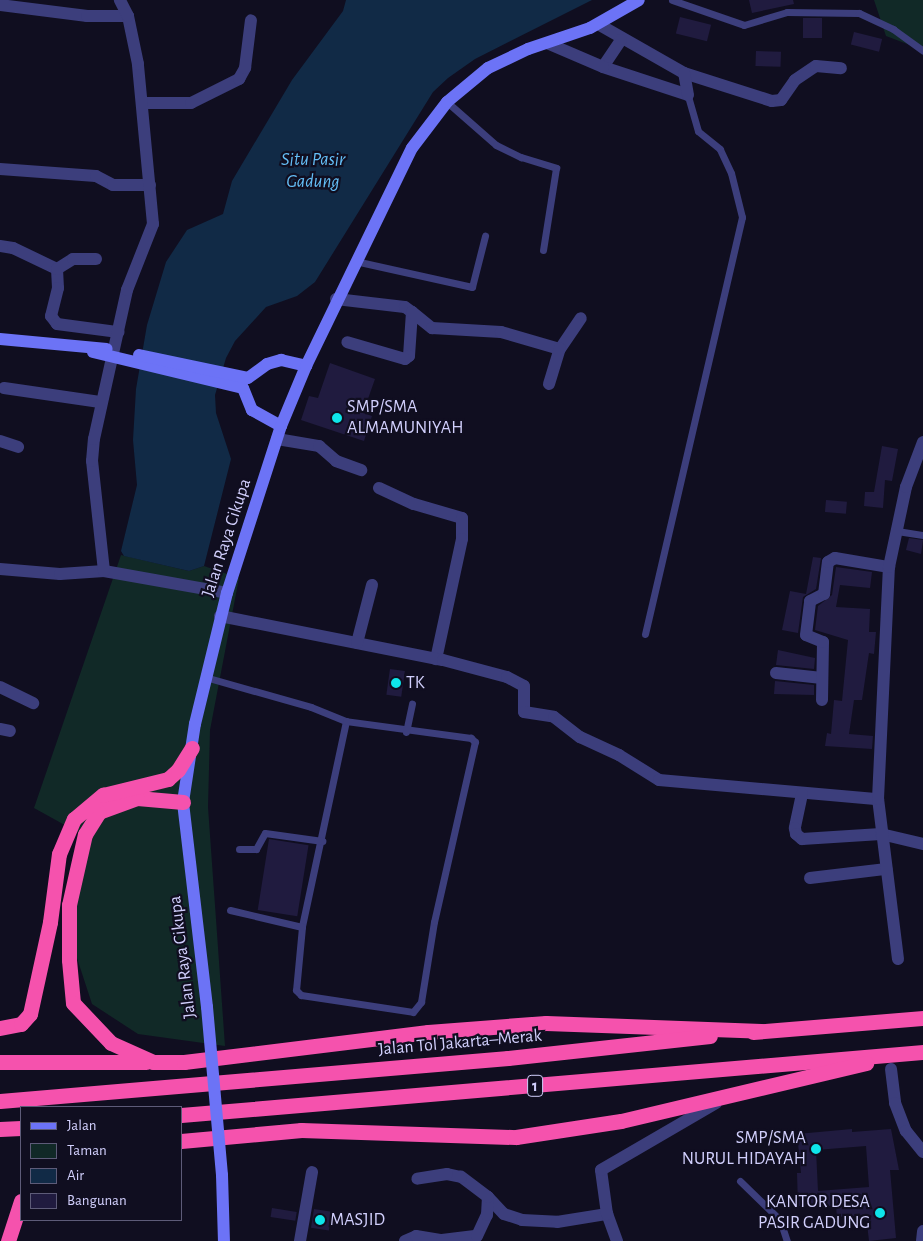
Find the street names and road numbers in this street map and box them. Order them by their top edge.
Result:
street label: Jalan Raya Cikupa [198,476,256,600]
street label: Jalan Raya Cikupa [165,894,201,1020]
street label: Jalan Tol Jakarta–Merak [377,1025,543,1061]
road number: 1 [526,1072,544,1100]

